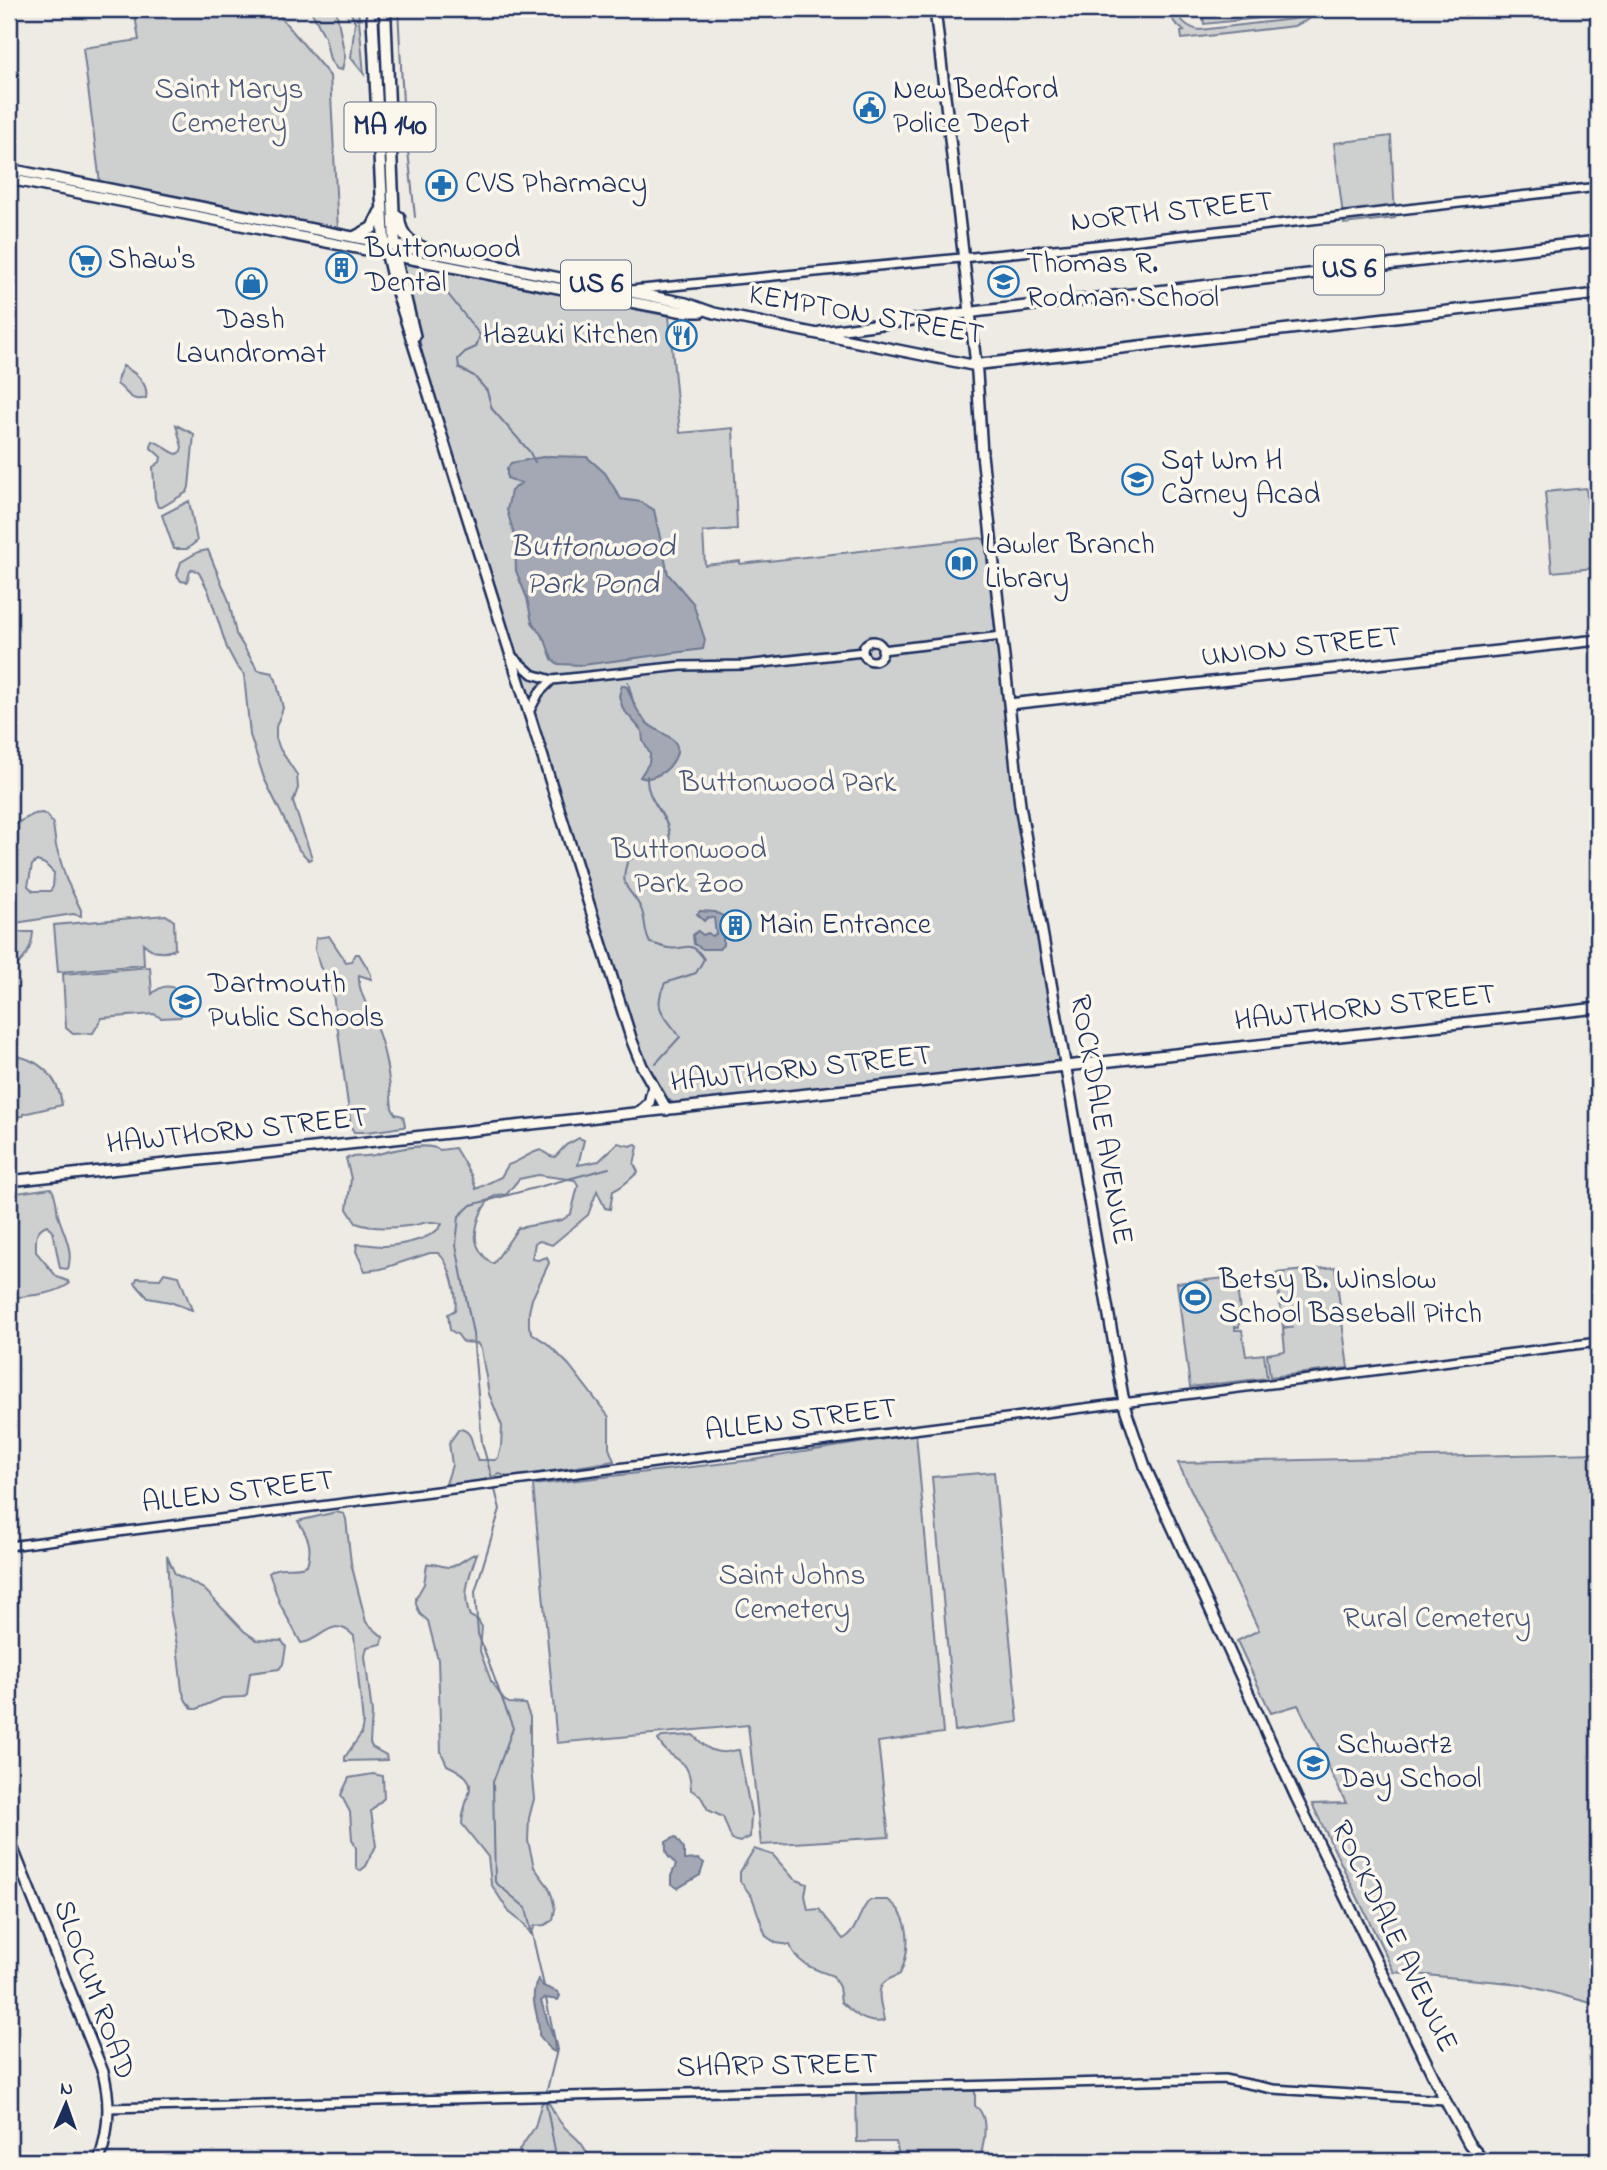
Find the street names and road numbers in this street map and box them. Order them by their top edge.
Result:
road number: MA 140 [344,102,436,152]
street label: NORTH STREET [1069,180,1275,246]
road number: US 6 [1314,246,1384,294]
road number: US 6 [561,260,631,310]
street label: KEMPTON STREET [745,274,987,358]
street label: UNION STREET [1199,616,1403,680]
street label: HAWTHORN STREET [1232,973,1498,1045]
street label: ROCKDALE AVENUE [1056,992,1144,1248]
street label: HAWTHORN STREET [668,1034,934,1106]
street label: HAWTHORN STREET [104,1096,370,1168]
street label: ALLEN STREET [702,1387,900,1455]
street label: ALLEN STREET [139,1459,337,1527]
street label: ROCKDALE AVENUE [1318,1814,1468,2060]
street label: SLOCUM ROAD [40,1894,146,2086]
street label: SHARP STREET [676,2043,878,2091]

